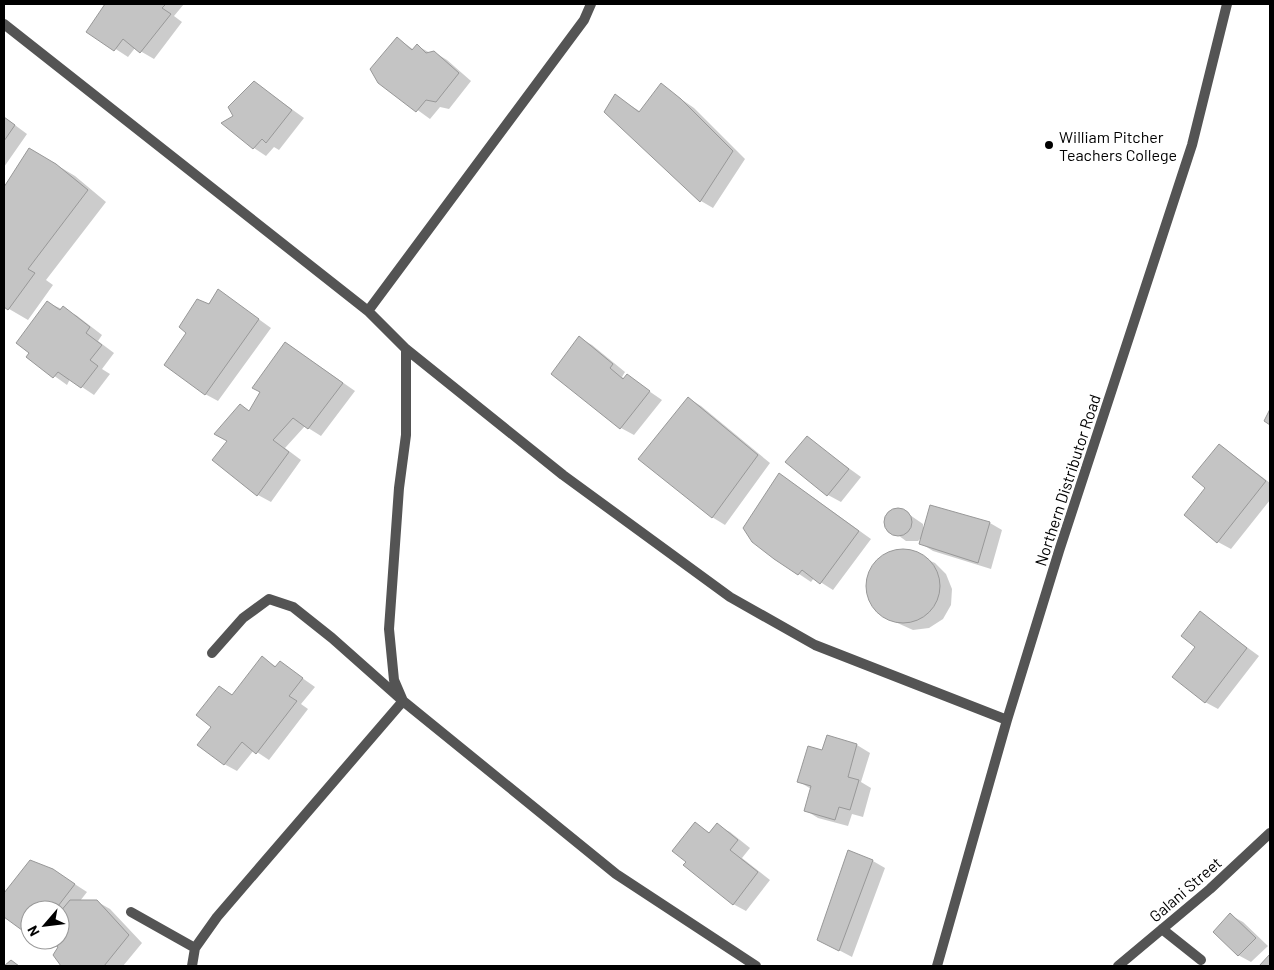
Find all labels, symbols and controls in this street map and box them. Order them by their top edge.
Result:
place label: William Pitcher Teachers College [1059,127,1177,164]
marker: William Pitcher Teachers College [1043,139,1055,151]
street label: Northern Distributor Road [1030,392,1104,568]
street label: Galani Street [1145,853,1225,925]
north arrow [20,900,70,950]
text: N [23,923,43,939]

